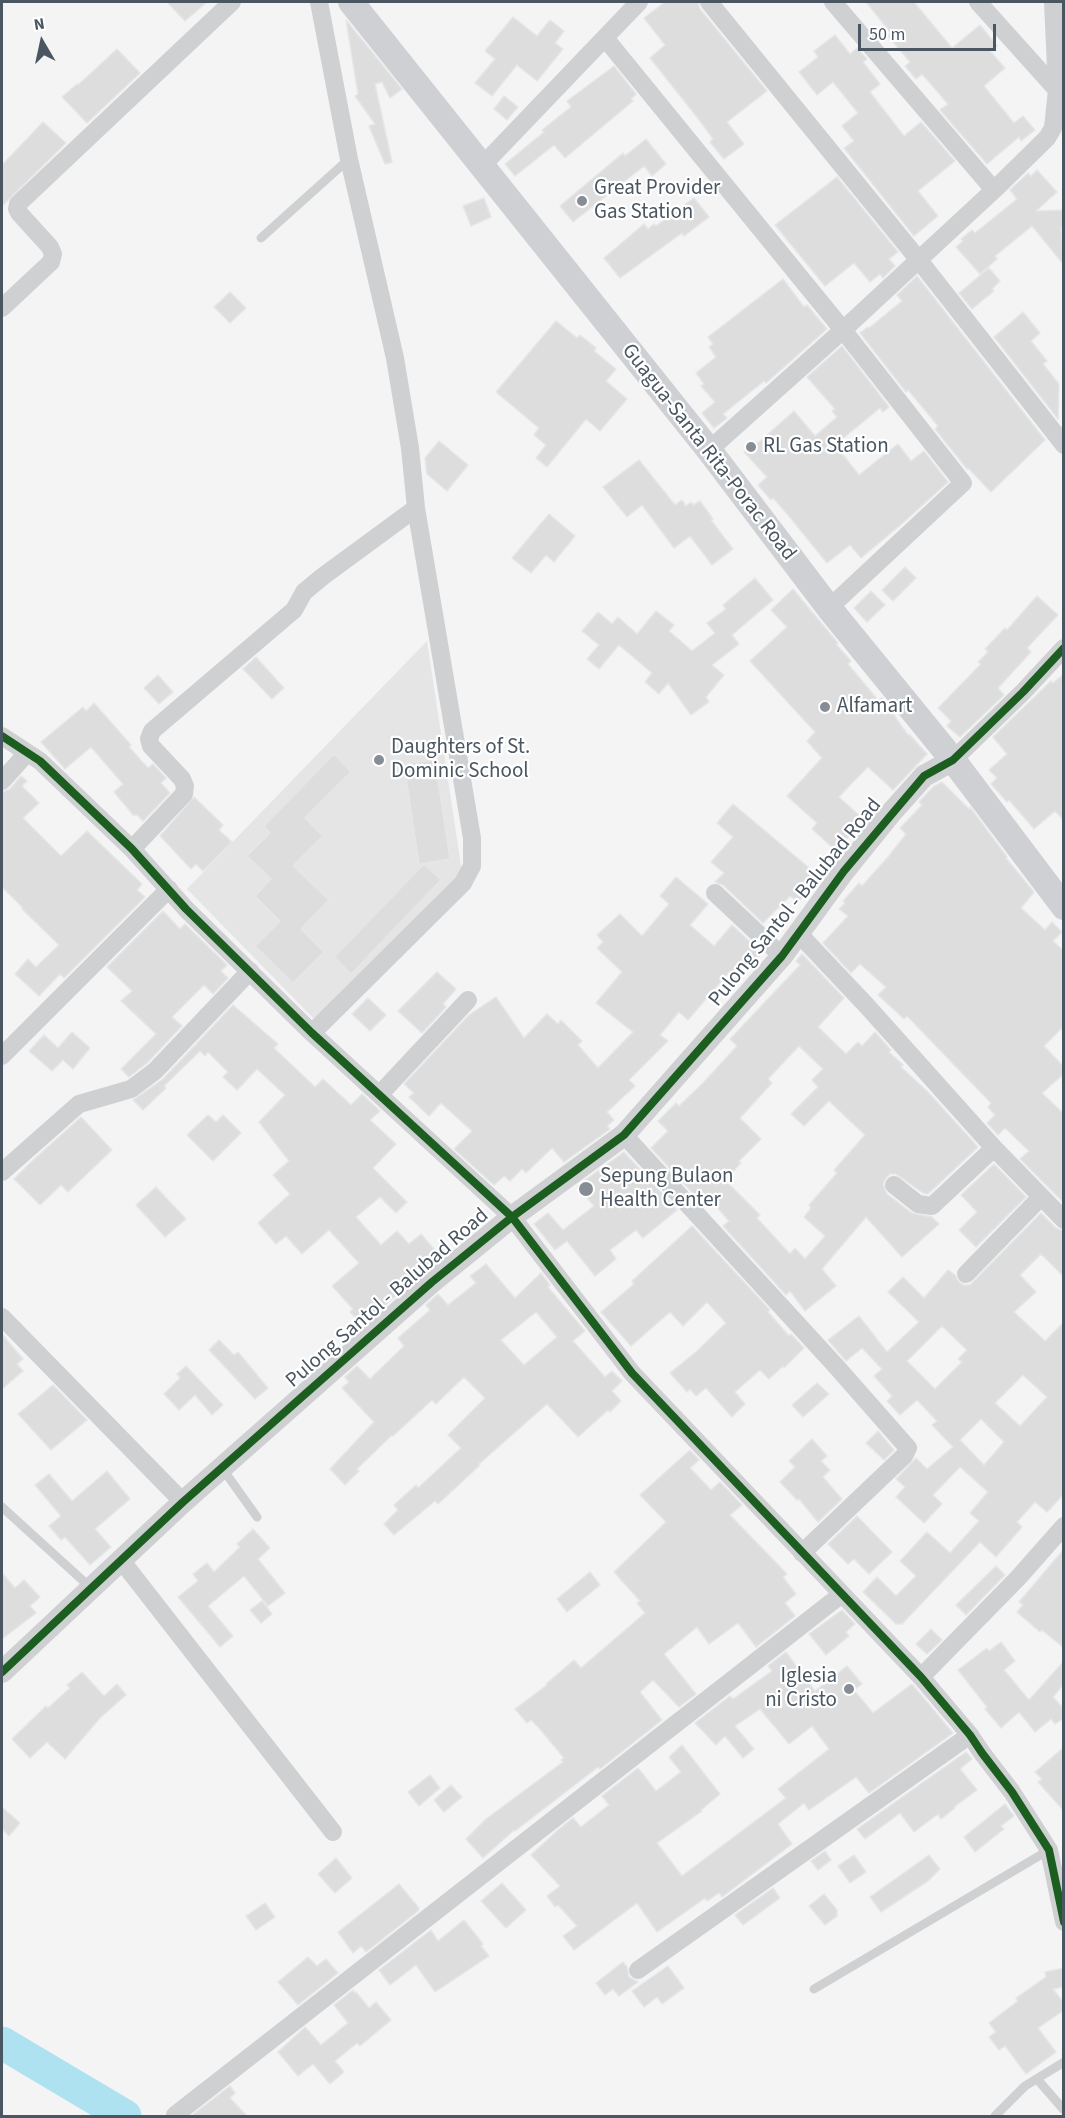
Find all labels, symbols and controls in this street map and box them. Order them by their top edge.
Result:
north arrow [12,12,72,72]
scale bar [861,12,999,50]
text: N [32,13,46,36]
text: 50 m [869,22,905,47]
place label: Great Provider Gas Station [594,176,720,226]
marker: Great Provider Gas Station [575,194,589,208]
street label: Guagua-Santa Rita-Porac Road [615,340,801,566]
place label: RL Gas Station [763,434,889,460]
marker: RL Gas Station [744,440,758,454]
place label: Alfamart [837,694,912,720]
marker: Alfamart [818,700,832,714]
place label: Daughters of St. Dominic School [391,735,530,785]
marker: Daughters of St. Dominic School [372,753,386,767]
street label: Pulong Santol - Balubad Road [704,794,888,1012]
place label: Sepung Bulaon Health Center [600,1164,734,1214]
marker: Sepung Bulaon Health Center [577,1180,595,1198]
street label: Pulong Santol - Balubad Road [281,1204,495,1394]
place label: Iglesia ni Cristo [765,1664,837,1714]
marker: Iglesia ni Cristo [842,1682,856,1696]

